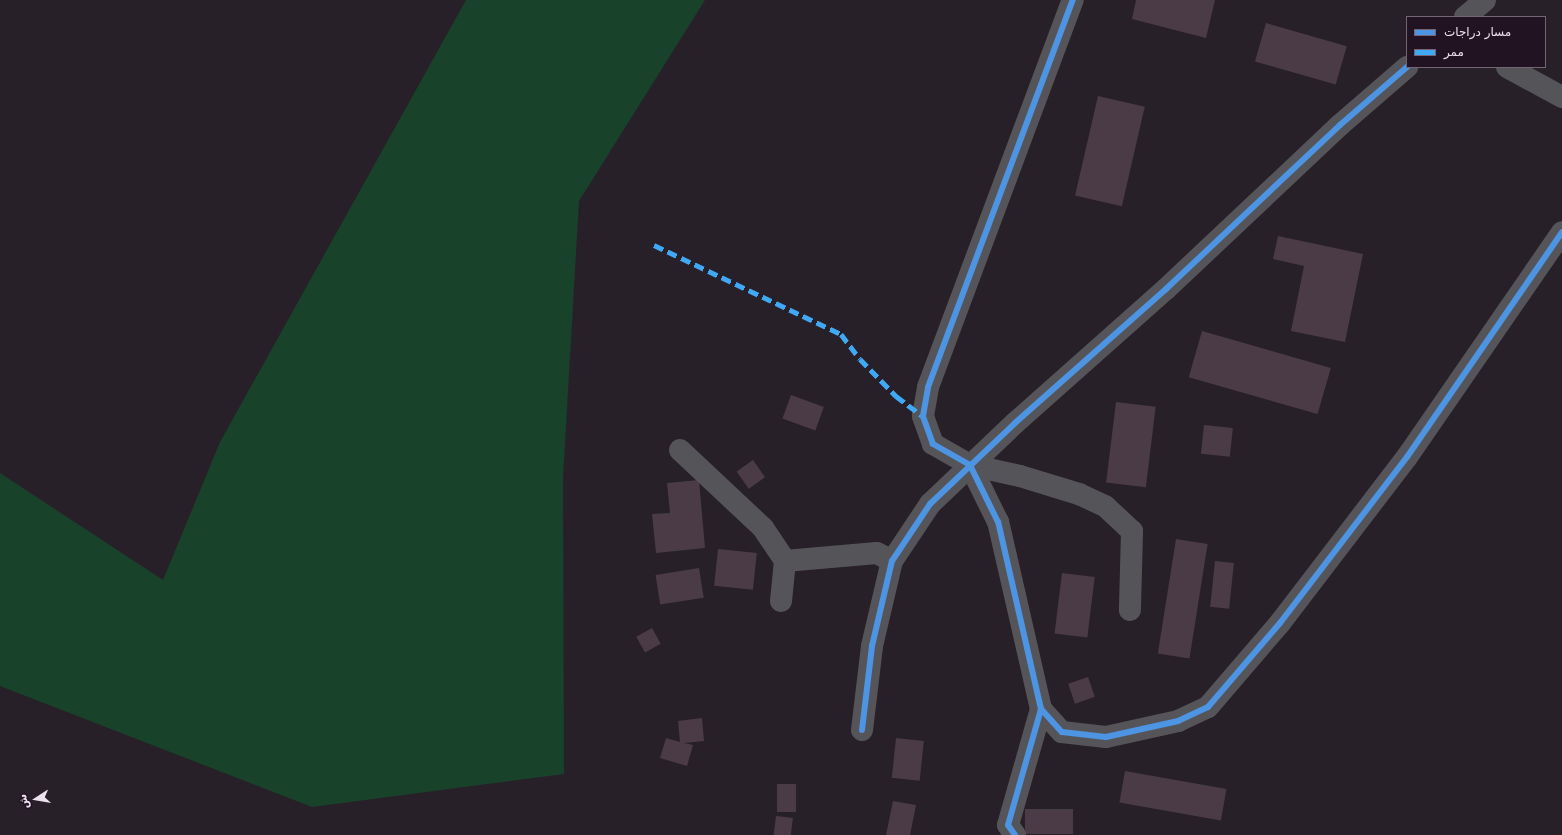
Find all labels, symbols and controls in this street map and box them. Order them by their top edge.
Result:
legend [1406,16,1546,68]
text: مسار دراجات [1444,25,1511,39]
text: ممر [1444,45,1464,59]
north arrow [16,779,56,819]
text: ش [16,793,32,810]

